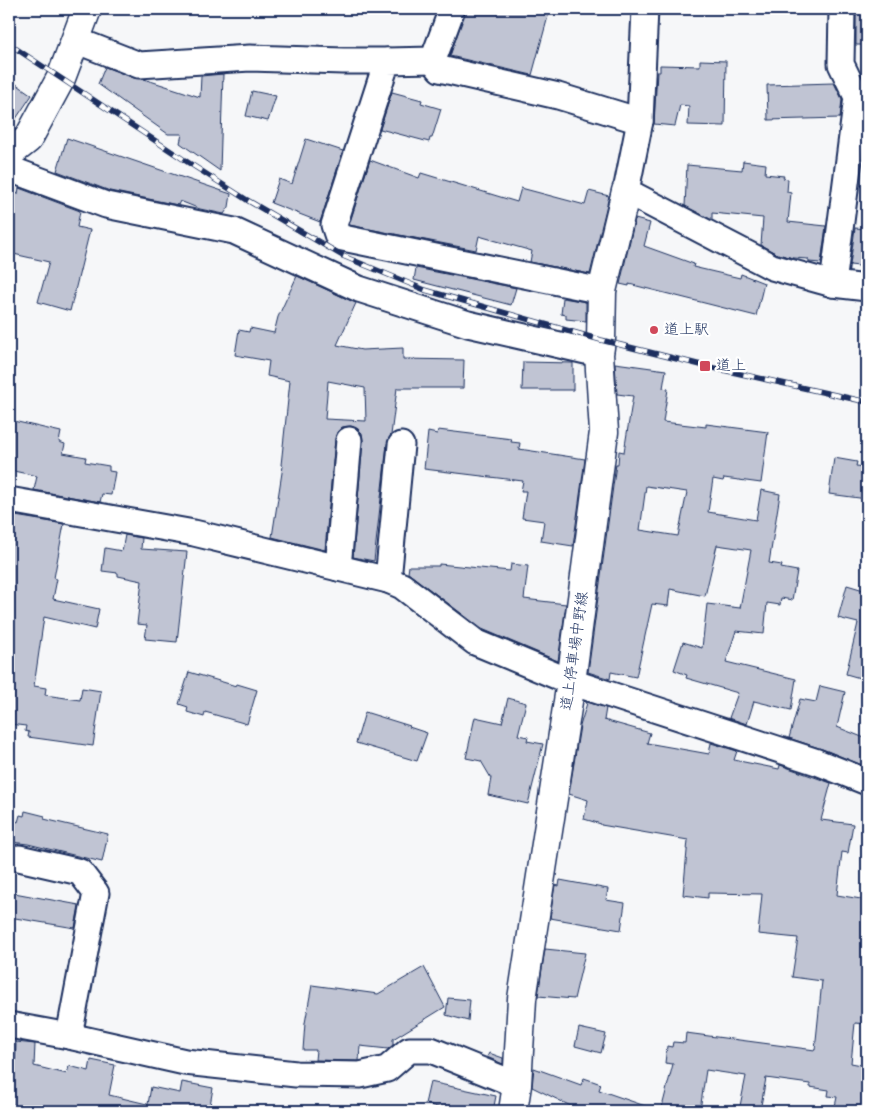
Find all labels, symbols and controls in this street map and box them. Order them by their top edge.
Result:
place label: 道上駅 [664,320,709,340]
marker: 道上駅 [648,324,660,336]
place label: 道上 [716,356,746,376]
marker: 道上 [698,359,712,373]
street label: 道上停車場中野線 [557,590,593,712]

